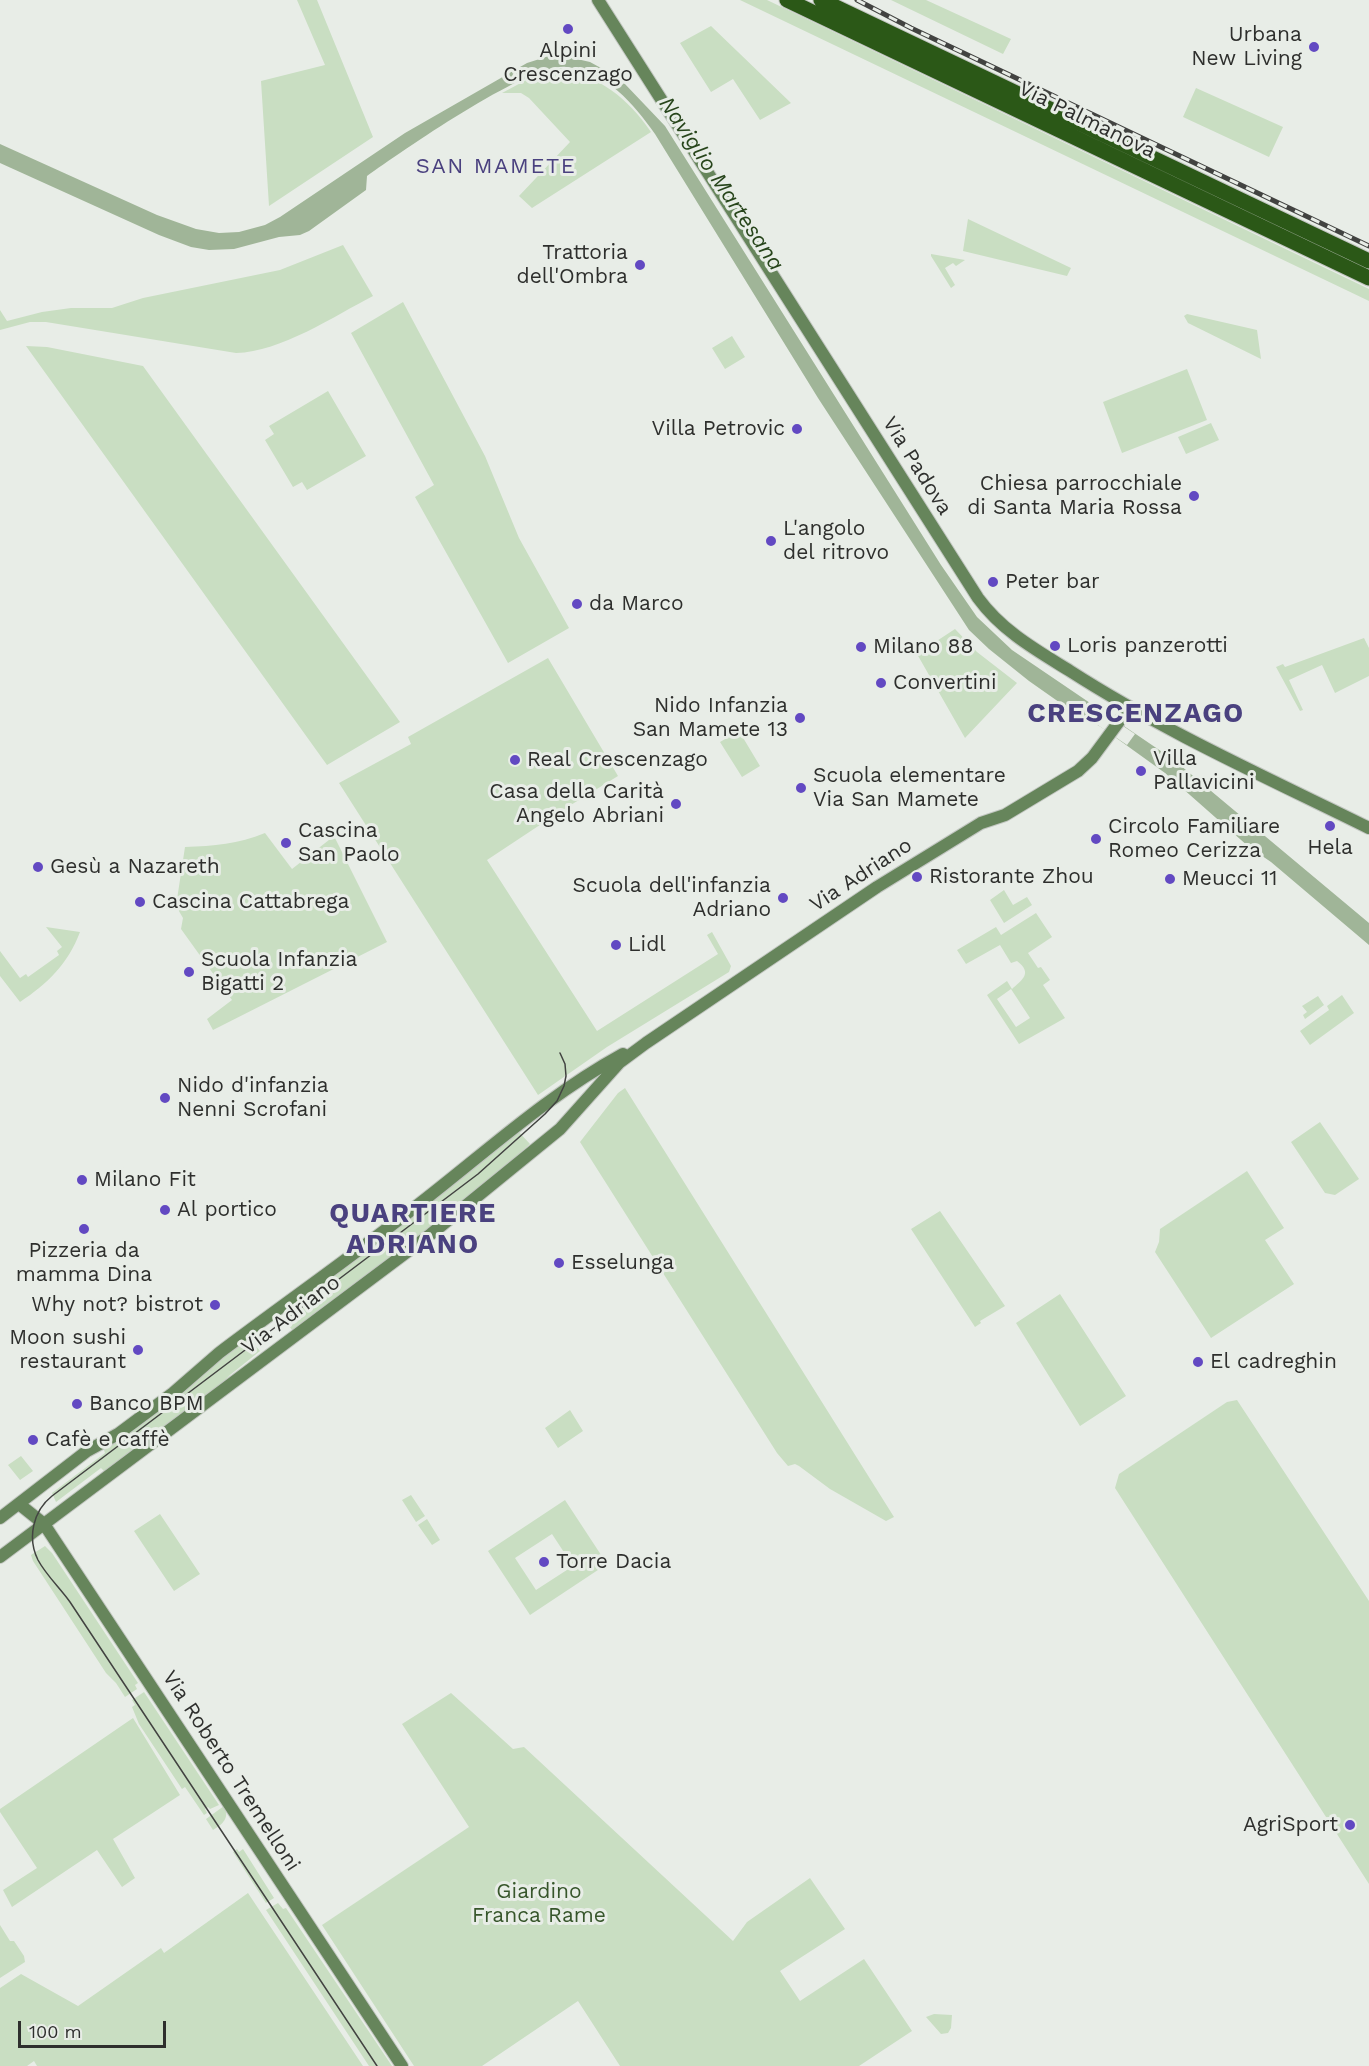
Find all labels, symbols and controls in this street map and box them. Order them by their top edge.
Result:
marker: Alpini Crescenzago [561,22,575,36]
place label: Urbana New Living [1191,22,1302,72]
place label: Alpini Crescenzago [503,38,633,88]
marker: Urbana New Living [1307,40,1321,54]
street label: Via Palmanova [1014,76,1160,164]
water label: Naviglio Martesana [653,92,789,276]
district label: SAN MAMETE [416,154,576,180]
place label: Trattoria dell'Ombra [516,240,628,290]
marker: Trattoria dell'Ombra [633,258,647,272]
street label: Via Padova [877,412,957,520]
place label: Villa Petrovic [652,416,785,442]
marker: Villa Petrovic [790,422,804,436]
place label: Chiesa parrocchiale di Santa Maria Rossa [967,471,1182,521]
marker: Chiesa parrocchiale di Santa Maria Rossa [1187,489,1201,503]
place label: L'angolo del ritrovo [783,516,889,566]
marker: L'angolo del ritrovo [764,534,778,548]
place label: Peter bar [1005,569,1100,595]
marker: Peter bar [986,575,1000,589]
place label: da Marco [589,591,683,617]
marker: da Marco [570,597,584,611]
place label: Loris panzerotti [1067,633,1228,659]
place label: Milano 88 [873,634,973,660]
marker: Loris panzerotti [1048,639,1062,653]
marker: Milano 88 [854,640,868,654]
place label: Convertini [893,670,997,696]
marker: Convertini [874,676,888,690]
place label: Nido Infanzia San Mamete 13 [633,693,788,743]
district label: CRESCENZAGO [1027,698,1245,730]
marker: Nido Infanzia San Mamete 13 [793,711,807,725]
place label: Villa Pallavicini [1153,746,1255,796]
place label: Real Crescenzago [527,747,708,773]
marker: Real Crescenzago [508,753,522,767]
place label: Scuola elementare Via San Mamete [813,763,1006,813]
marker: Villa Pallavicini [1134,764,1148,778]
place label: Casa della Carità Angelo Abriani [489,779,664,829]
marker: Scuola elementare Via San Mamete [794,781,808,795]
marker: Casa della Carità Angelo Abriani [669,797,683,811]
place label: Circolo Familiare Romeo Cerizza [1108,814,1280,864]
place label: Cascina San Paolo [298,818,400,868]
marker: Hela [1323,819,1337,833]
marker: Circolo Familiare Romeo Cerizza [1089,832,1103,846]
street label: Via Adriano [805,833,917,917]
place label: Hela [1307,835,1353,861]
marker: Cascina San Paolo [279,836,293,850]
place label: Gesù a Nazareth [50,854,220,880]
marker: Gesù a Nazareth [31,860,45,874]
place label: Ristorante Zhou [929,864,1094,890]
place label: Meucci 11 [1182,866,1277,892]
marker: Ristorante Zhou [910,870,924,884]
marker: Meucci 11 [1163,872,1177,886]
place label: Scuola dell'infanzia Adriano [573,873,771,923]
place label: Cascina Cattabrega [152,889,349,915]
marker: Scuola dell'infanzia Adriano [776,891,790,905]
marker: Cascina Cattabrega [133,895,147,909]
place label: Lidl [628,932,666,958]
marker: Lidl [609,938,623,952]
place label: Scuola Infanzia Bigatti 2 [201,947,357,997]
marker: Scuola Infanzia Bigatti 2 [182,965,196,979]
place label: Nido d'infanzia Nenni Scrofani [177,1073,329,1123]
marker: Nido d'infanzia Nenni Scrofani [158,1091,172,1105]
place label: Milano Fit [94,1167,196,1193]
marker: Milano Fit [75,1173,89,1187]
place label: Al portico [177,1197,277,1223]
district label: QUARTIERE ADRIANO [329,1198,497,1261]
marker: Al portico [158,1203,172,1217]
marker: Pizzeria da mamma Dina [77,1222,91,1236]
place label: Pizzeria da mamma Dina [16,1238,152,1288]
place label: Esselunga [571,1250,674,1276]
marker: Esselunga [552,1256,566,1270]
street label: Via Adriano [237,1270,345,1360]
place label: Why not? bistrot [31,1292,203,1318]
marker: Why not? bistrot [208,1298,222,1312]
place label: Moon sushi restaurant [9,1325,126,1375]
marker: Moon sushi restaurant [131,1343,145,1357]
place label: El cadreghin [1210,1349,1337,1375]
marker: El cadreghin [1191,1355,1205,1369]
place label: Banco BPM [89,1391,204,1417]
marker: Banco BPM [70,1397,84,1411]
place label: Cafè e caffè [45,1427,170,1453]
marker: Cafè e caffè [26,1433,40,1447]
place label: Torre Dacia [556,1549,671,1575]
marker: Torre Dacia [537,1555,551,1569]
street label: Via Roberto Tremelloni [157,1666,305,1876]
place label: AgriSport [1243,1812,1338,1838]
marker: AgriSport [1343,1818,1357,1832]
park label: Giardino Franca Rame [472,1879,606,1929]
scale bar [21,2009,170,2047]
text: 100 m [29,2021,82,2042]

